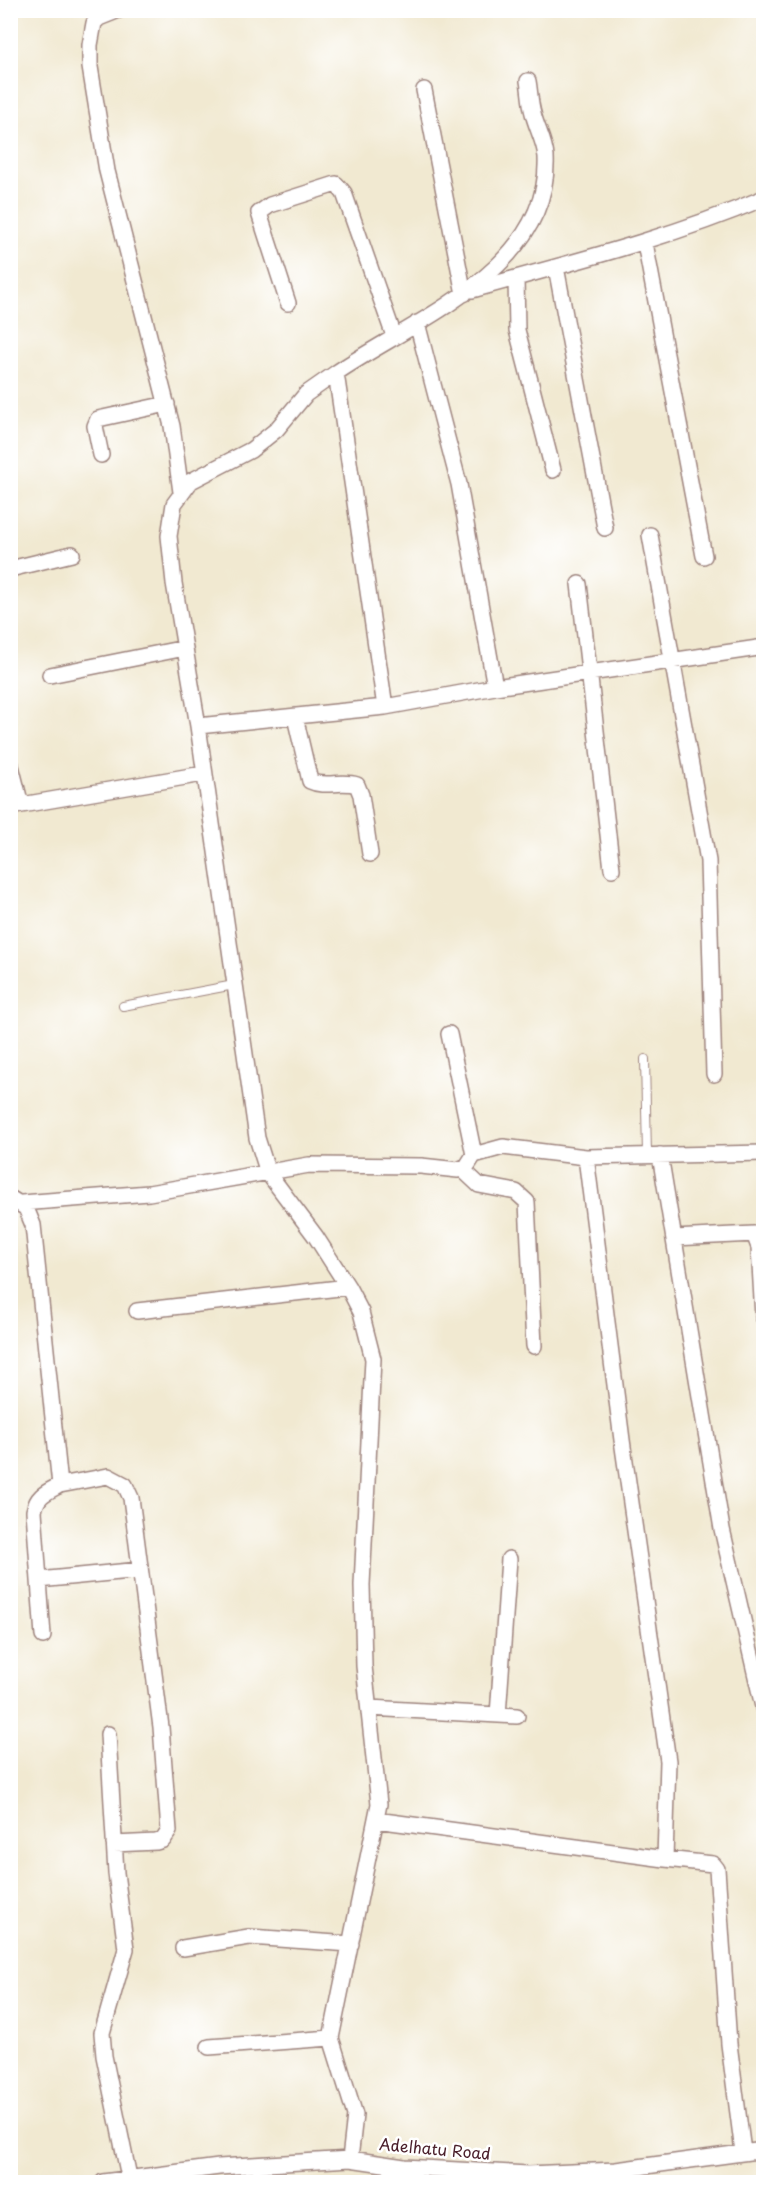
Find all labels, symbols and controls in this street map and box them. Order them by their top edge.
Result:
street label: Adelhatu Road [378,2131,492,2165]

